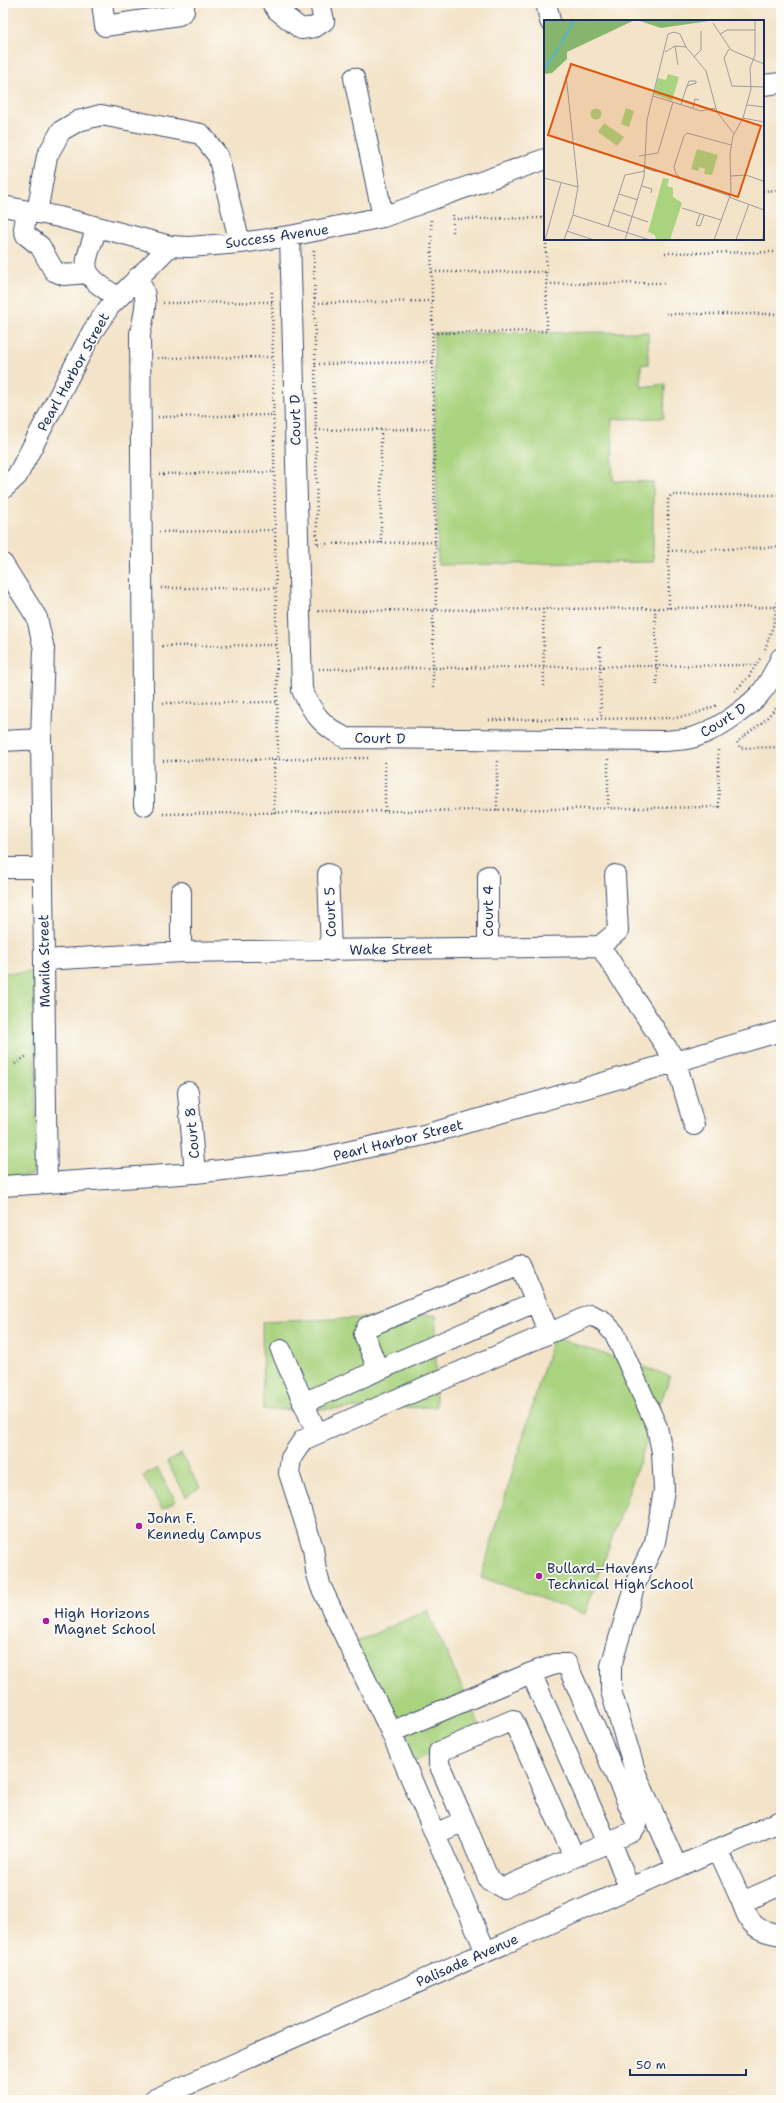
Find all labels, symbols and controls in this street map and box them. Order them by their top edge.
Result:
inset map [544,20,764,240]
street label: Success Avenue [224,220,330,252]
street label: Pearl Harbor Street [33,309,113,435]
street label: Court D [286,394,304,446]
street label: Court D [697,699,749,741]
street label: Court D [354,729,406,747]
street label: Court 4 [479,885,497,937]
street label: Court 5 [320,886,340,938]
street label: Manila Street [34,914,54,1008]
street label: Wake Street [349,939,433,959]
street label: Court 8 [181,1107,203,1159]
street label: Pearl Harbor Street [331,1115,465,1165]
place label: John F. Kennedy Campus [147,1509,262,1543]
marker: John F. Kennedy Campus [134,1521,144,1531]
place label: Bullard–Havens Technical High School [547,1559,695,1593]
marker: Bullard–Havens Technical High School [534,1571,544,1581]
place label: High Horizons Magnet School [54,1604,157,1638]
marker: High Horizons Magnet School [41,1616,51,1626]
street label: Palisade Avenue [413,1929,521,1991]
scale bar [630,2051,746,2077]
text: 50 m [636,2057,666,2073]

